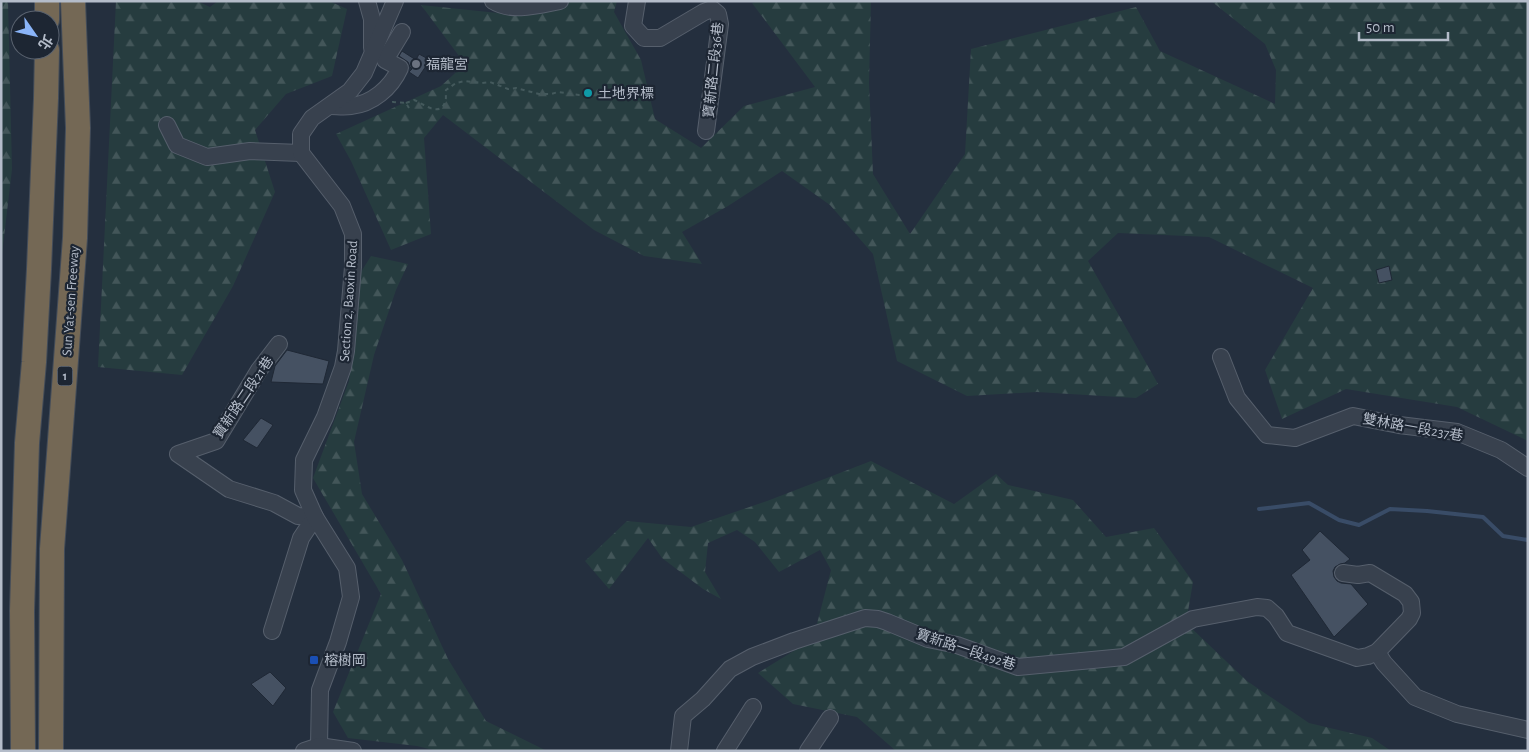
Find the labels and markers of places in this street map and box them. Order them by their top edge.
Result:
place label: 福龍宮 [426,56,468,72]
marker: 福龍宮 [410,58,422,70]
place label: 土地界標 [598,86,654,101]
marker: 土地界標 [582,87,594,99]
place label: 榕樹岡 [324,652,366,668]
marker: 榕樹岡 [308,654,320,666]

